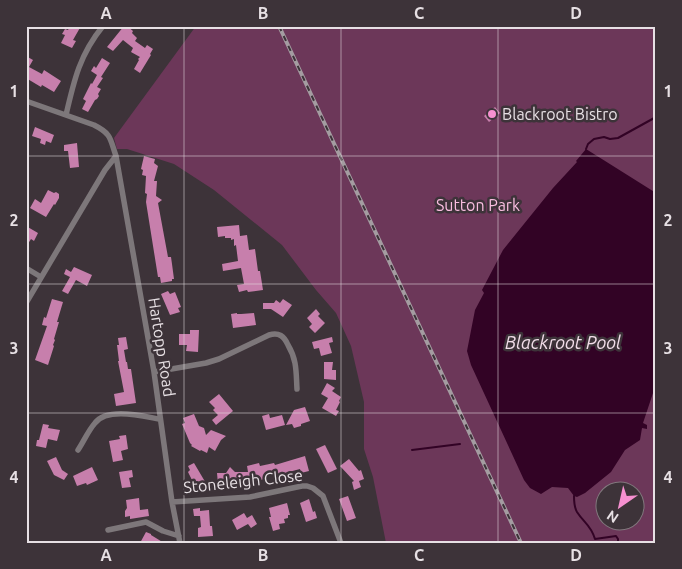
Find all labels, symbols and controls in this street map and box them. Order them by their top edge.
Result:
text: A [100,4,112,22]
text: B [258,4,268,22]
text: C [414,4,424,22]
text: D [570,4,582,22]
text: 1 [9,82,19,100]
text: 1 [663,82,673,100]
place label: Blackroot Bistro [502,105,618,123]
marker: Blackroot Bistro [486,108,498,120]
park label: Sutton Park [436,196,520,214]
text: 2 [9,211,19,229]
text: 2 [663,211,673,229]
street label: Hartopp Road [145,296,179,398]
water label: Blackroot Pool [505,332,621,352]
text: 3 [9,339,19,357]
text: 3 [663,339,673,357]
street label: Stoneleigh Close [182,466,304,496]
text: 4 [9,468,19,486]
text: 4 [663,468,673,486]
north arrow [594,482,644,532]
text: N [604,507,622,526]
text: A [100,546,112,564]
text: B [258,546,268,564]
text: C [414,546,424,564]
text: D [570,546,582,564]

